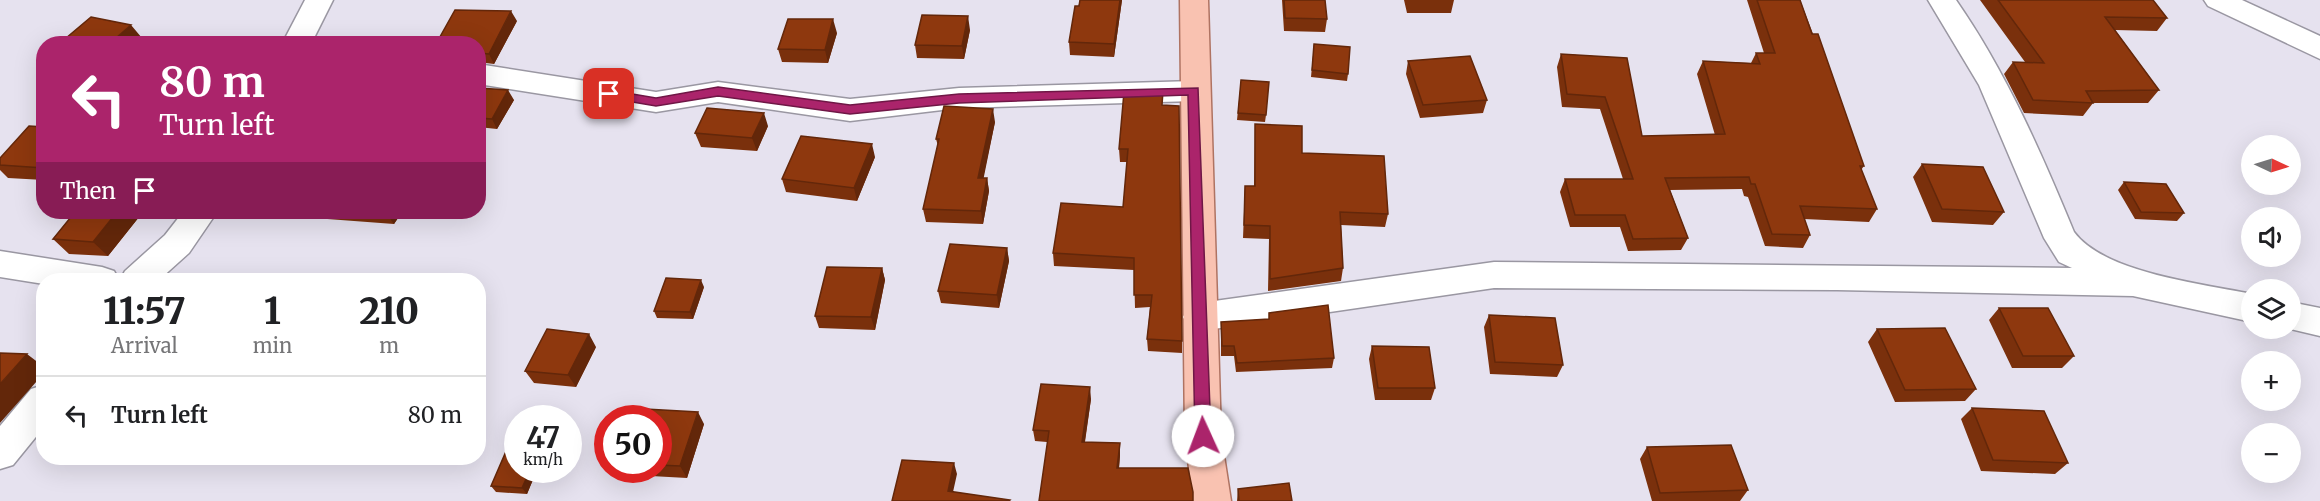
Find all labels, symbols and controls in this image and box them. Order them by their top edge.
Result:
text: 80 m [159,56,265,108]
icon: left [60,60,138,138]
pin [583,68,634,119]
icon: arrive [592,77,625,110]
text: Turn left [159,108,274,142]
north arrow [2241,135,2301,195]
map controls [2241,135,2301,483]
icon: arrive [128,174,161,207]
text: Then [60,177,116,205]
button: sound [2241,207,2301,267]
button: layers [2241,279,2301,339]
text: 11:57 [103,289,186,334]
text: 1 [264,289,281,334]
text: 210 [359,289,419,334]
text: Arrival [111,333,178,358]
text: min [253,333,292,358]
text: m [379,333,399,358]
button: + [2241,351,2301,411]
icon: left [60,399,93,432]
text: Turn left [111,401,208,429]
text: 80 m [408,401,462,429]
position arrow [1171,404,1235,468]
speed limit sign: 50 [594,405,672,483]
text: 47 [526,418,560,456]
button: − [2241,423,2301,483]
text: km/h [523,450,563,469]

